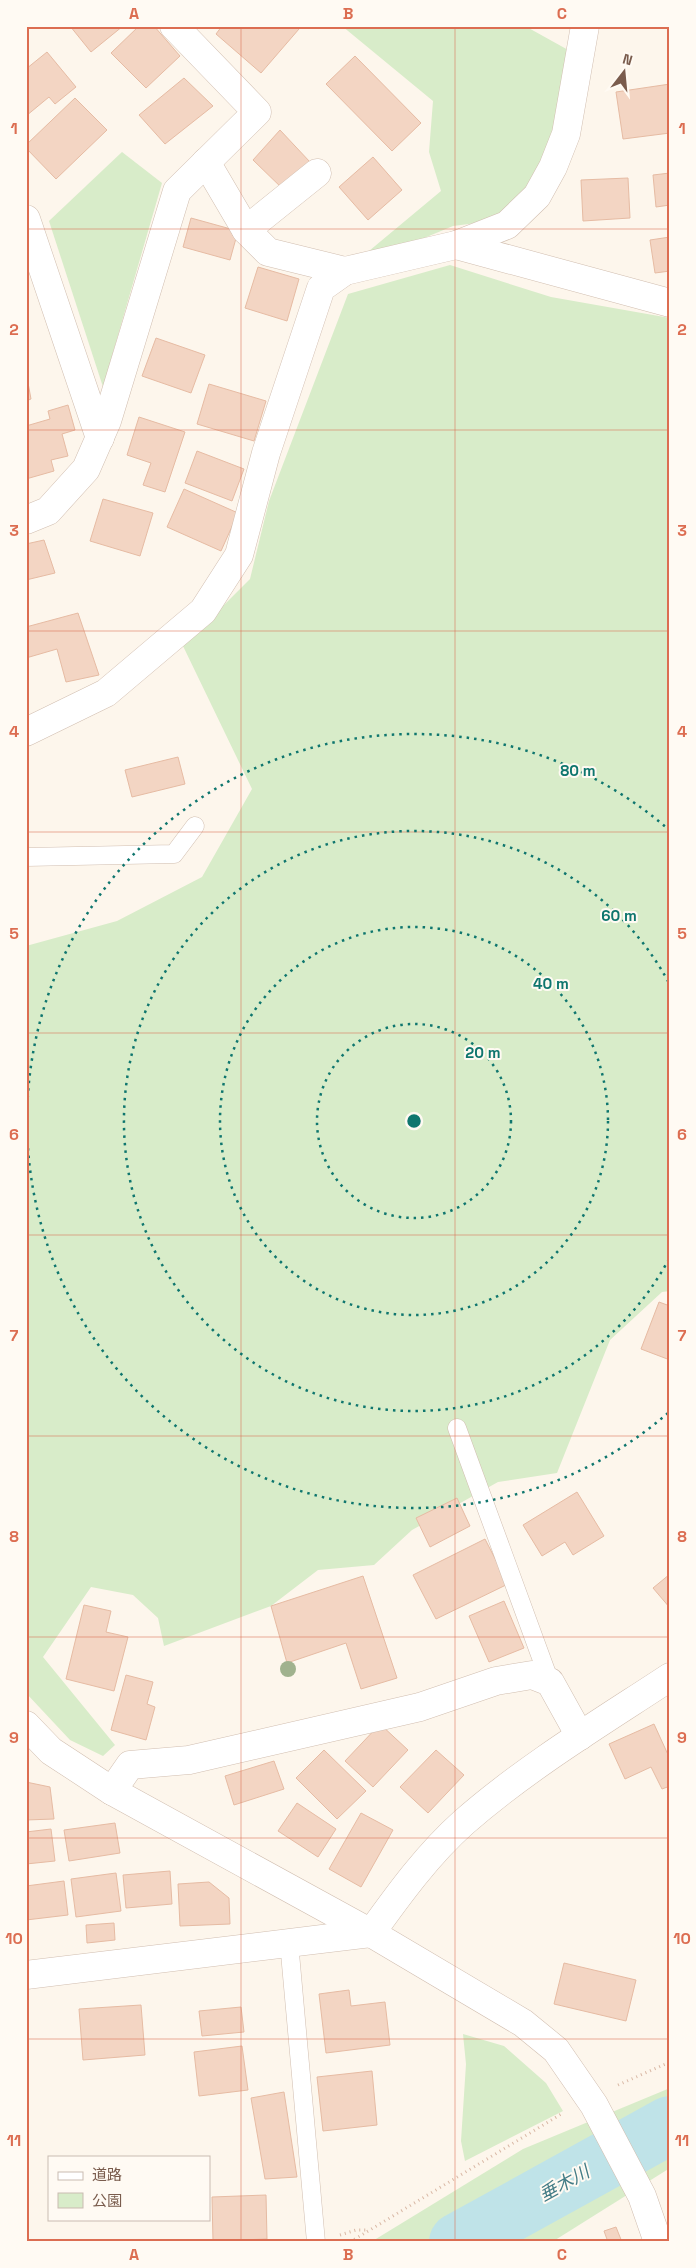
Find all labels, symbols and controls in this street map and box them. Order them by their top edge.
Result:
text: A [129,3,139,24]
text: B [343,3,353,24]
text: C [557,3,567,24]
north arrow [598,48,648,98]
text: N [621,50,635,69]
text: 1 [10,118,18,139]
text: 1 [678,118,686,139]
text: 2 [9,319,19,340]
text: 2 [677,319,687,340]
text: 3 [9,520,19,541]
text: 3 [677,520,687,541]
text: 4 [9,721,19,742]
text: 4 [677,721,687,742]
text: 80 m [560,761,596,780]
text: 60 m [601,906,637,925]
text: 5 [9,923,19,944]
text: 5 [677,923,687,944]
text: 40 m [533,974,569,993]
text: 20 m [465,1043,501,1062]
centre of rings [405,1112,423,1130]
text: 6 [9,1124,19,1145]
text: 6 [677,1124,687,1145]
text: 7 [10,1325,19,1346]
text: 7 [678,1325,687,1346]
text: 8 [9,1526,19,1547]
text: 8 [677,1526,687,1547]
text: 9 [9,1727,19,1748]
text: 9 [677,1727,687,1748]
text: 10 [5,1928,23,1949]
text: 10 [673,1928,691,1949]
text: 11 [7,2130,21,2151]
text: 11 [675,2130,689,2151]
legend [48,2156,210,2220]
water label: 垂木川 [535,2159,595,2206]
text: 道路 [92,2165,122,2184]
text: 公園 [92,2191,122,2210]
text: A [129,2244,139,2265]
text: B [343,2244,353,2265]
text: C [557,2244,567,2265]

